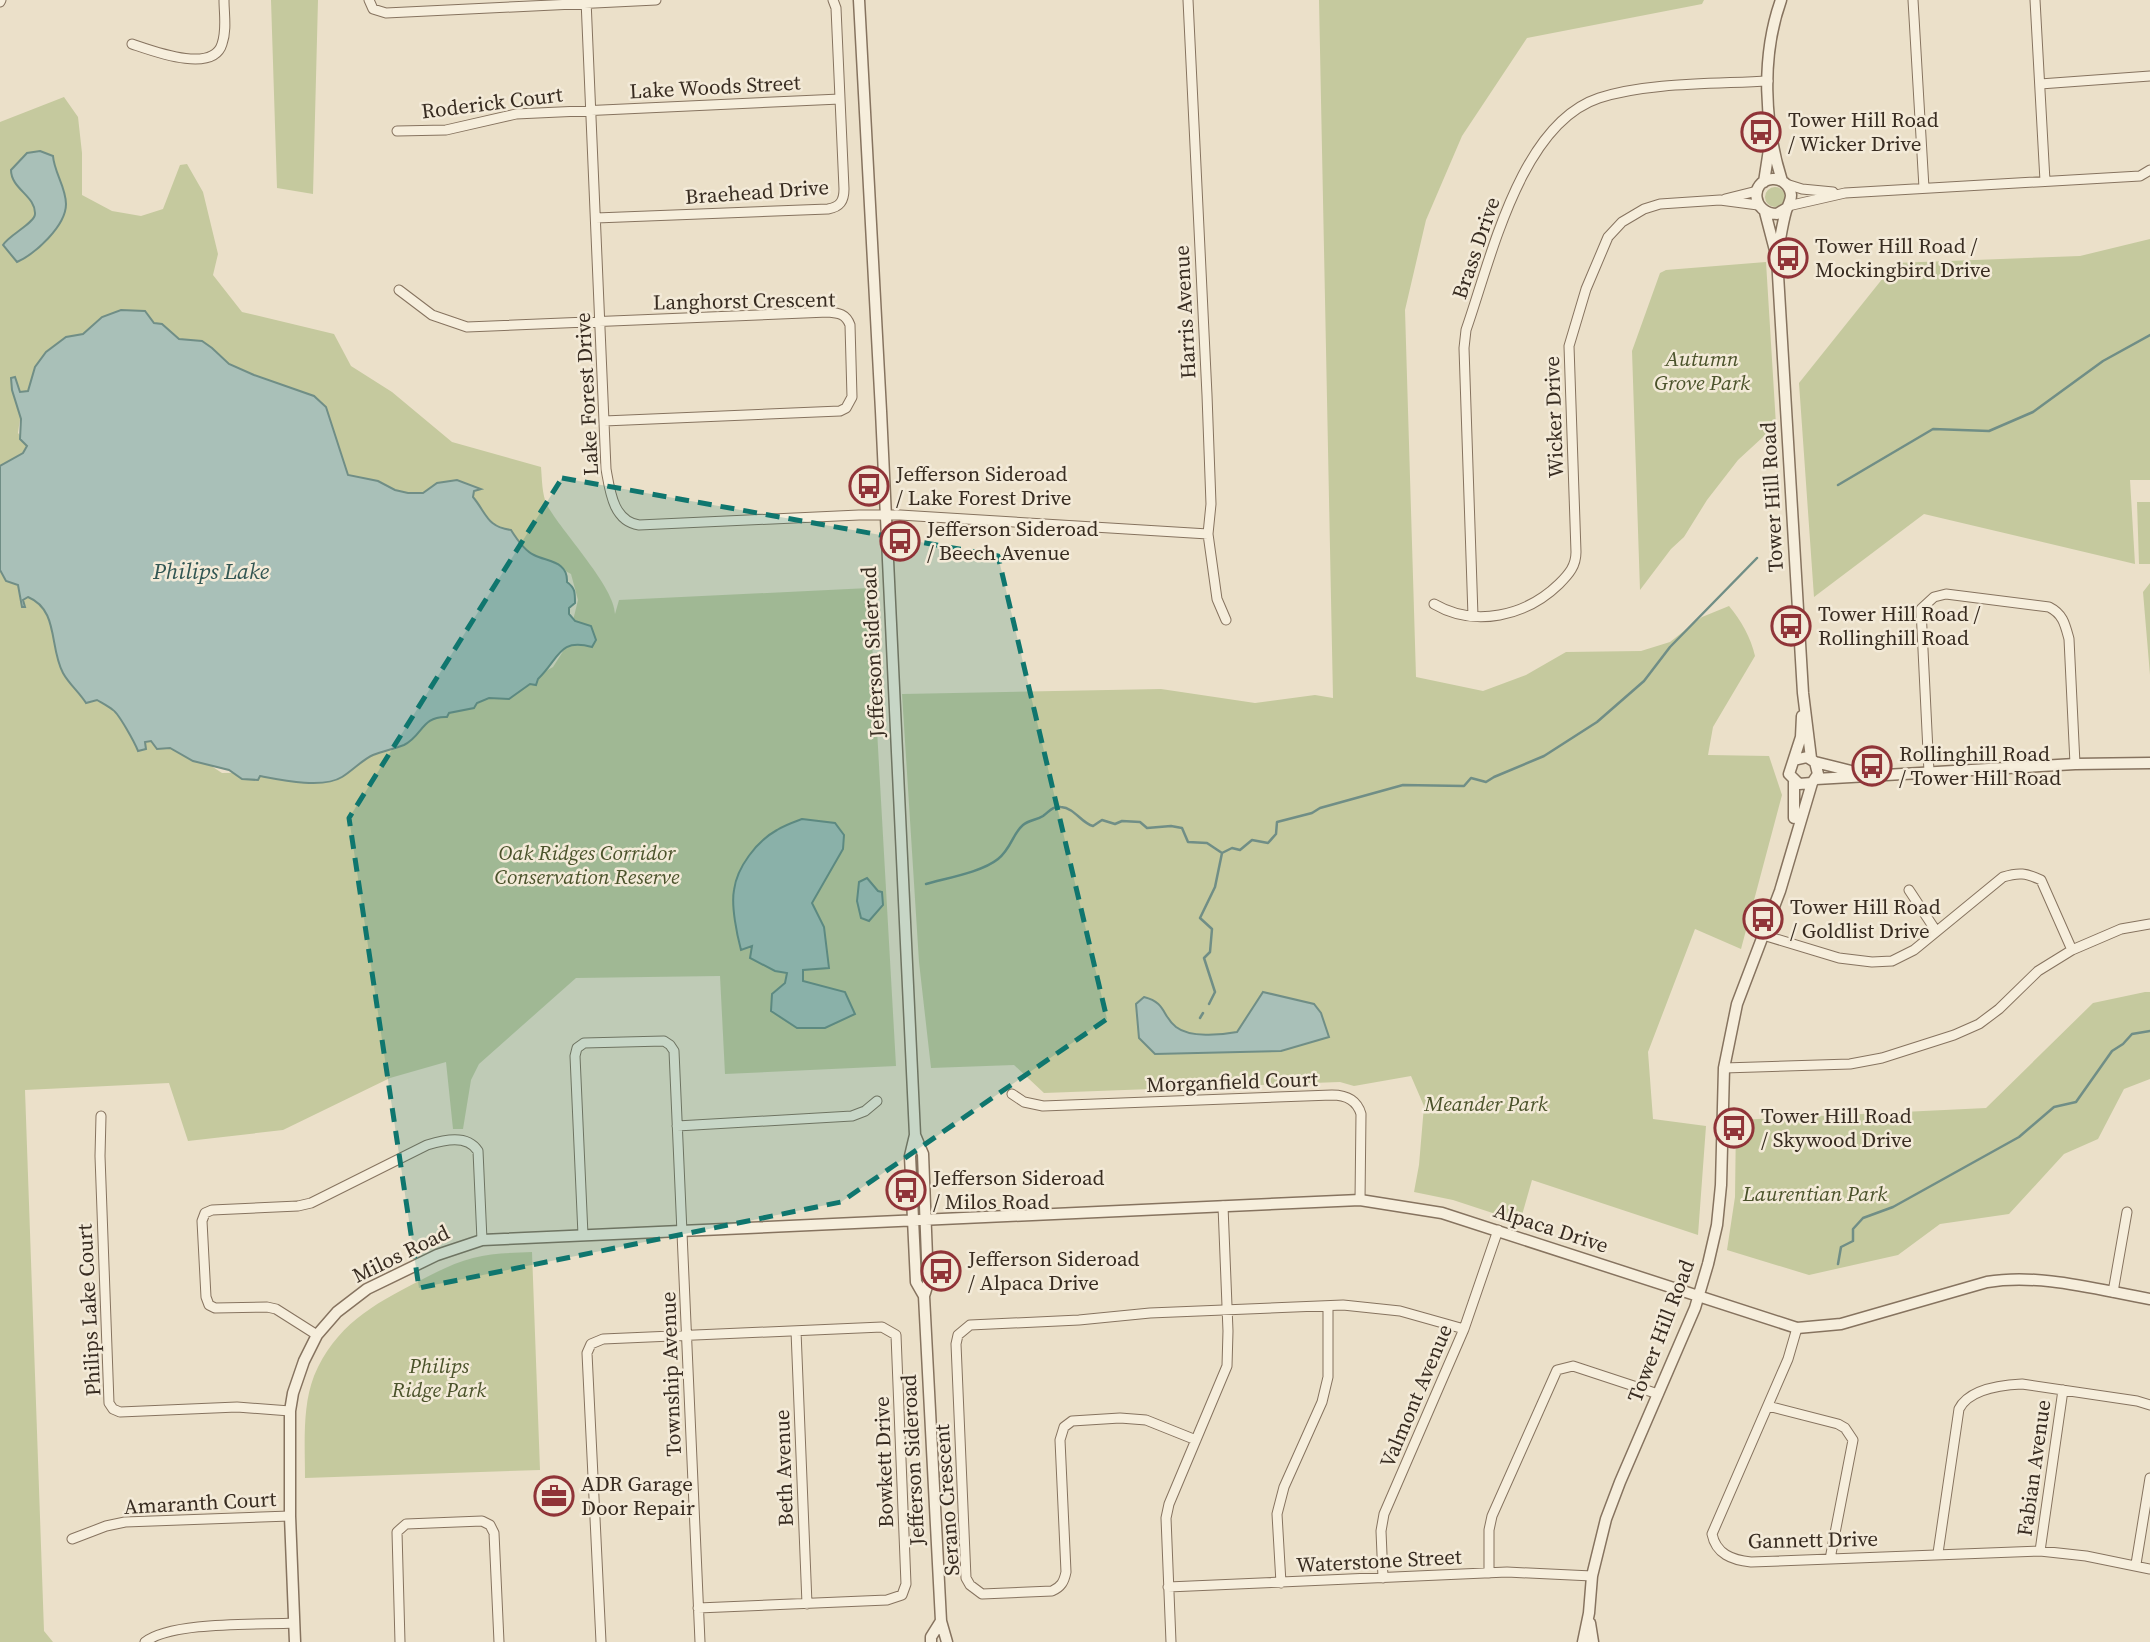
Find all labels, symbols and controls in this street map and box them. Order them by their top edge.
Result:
street label: Lake Woods Street [629,68,801,105]
street label: Roderick Court [420,79,564,126]
place label: Tower Hill Road / Wicker Drive [1788,105,1939,158]
bus stop icon: Tower Hill Road / Wicker Drive [1740,111,1782,153]
street label: Braehead Drive [684,172,830,211]
street label: Brass Drive [1445,193,1507,303]
place label: Tower Hill Road / Mockingbird Drive [1815,231,1991,284]
bus stop icon: Tower Hill Road / Mockingbird Drive [1767,237,1809,279]
street label: Harris Avenue [1167,245,1202,380]
street label: Langhorst Crescent [653,284,836,317]
street label: Lake Forest Drive [568,312,605,476]
park label: Autumn Grove Park [1654,344,1750,397]
street label: Wicker Drive [1537,355,1570,479]
street label: Tower Hill Road [1753,421,1790,573]
place label: Jefferson Sideroad / Lake Forest Drive [895,459,1071,512]
bus stop icon: Jefferson Sideroad / Lake Forest Drive [848,465,890,507]
place label: Jefferson Sideroad / Beech Avenue [926,514,1099,567]
bus stop icon: Jefferson Sideroad / Beech Avenue [879,520,921,562]
water label: Philips Lake [152,555,270,587]
street label: Jefferson Sideroad [854,566,892,739]
place label: Tower Hill Road / Rollinghill Road [1818,599,1981,652]
bus stop icon: Tower Hill Road / Rollinghill Road [1770,605,1812,647]
place label: Rollinghill Road / Tower Hill Road [1899,739,2061,792]
bus stop icon: Rollinghill Road / Tower Hill Road [1851,745,1893,787]
park label: Oak Ridges Corridor Conservation Reserve [495,838,680,891]
place label: Tower Hill Road / Goldlist Drive [1790,892,1941,945]
bus stop icon: Tower Hill Road / Goldlist Drive [1742,898,1784,940]
street label: Morganfield Court [1146,1064,1318,1099]
park label: Meander Park [1423,1089,1548,1118]
place label: Tower Hill Road / Skywood Drive [1761,1101,1912,1154]
bus stop icon: Tower Hill Road / Skywood Drive [1713,1107,1755,1149]
place label: Jefferson Sideroad / Milos Road [932,1163,1105,1216]
bus stop icon: Jefferson Sideroad / Milos Road [885,1169,927,1211]
park label: Laurentian Park [1742,1179,1887,1208]
street label: Alpaca Drive [1490,1195,1612,1260]
street label: Milos Road [347,1218,454,1290]
street label: Philips Lake Court [69,1223,107,1397]
place label: Jefferson Sideroad / Alpaca Drive [967,1244,1140,1297]
bus stop icon: Jefferson Sideroad / Alpaca Drive [920,1250,962,1292]
street label: Tower Hill Road [1620,1255,1701,1406]
street label: Township Avenue [653,1291,688,1457]
street label: Valmont Avenue [1372,1320,1459,1472]
park label: Philips Ridge Park [391,1351,486,1404]
street label: Jefferson Sideroad [894,1374,932,1547]
street label: Bowkett Drive [867,1396,900,1528]
street label: Fabian Avenue [2010,1398,2057,1538]
street label: Beth Avenue [767,1409,800,1527]
street label: Serano Crescent [927,1423,966,1577]
place label: ADR Garage Door Repair [581,1469,695,1522]
office icon: ADR Garage Door Repair [533,1475,575,1517]
street label: Amaranth Court [123,1484,277,1521]
street label: Gannett Drive [1748,1524,1878,1555]
street label: Waterstone Street [1295,1542,1463,1579]

